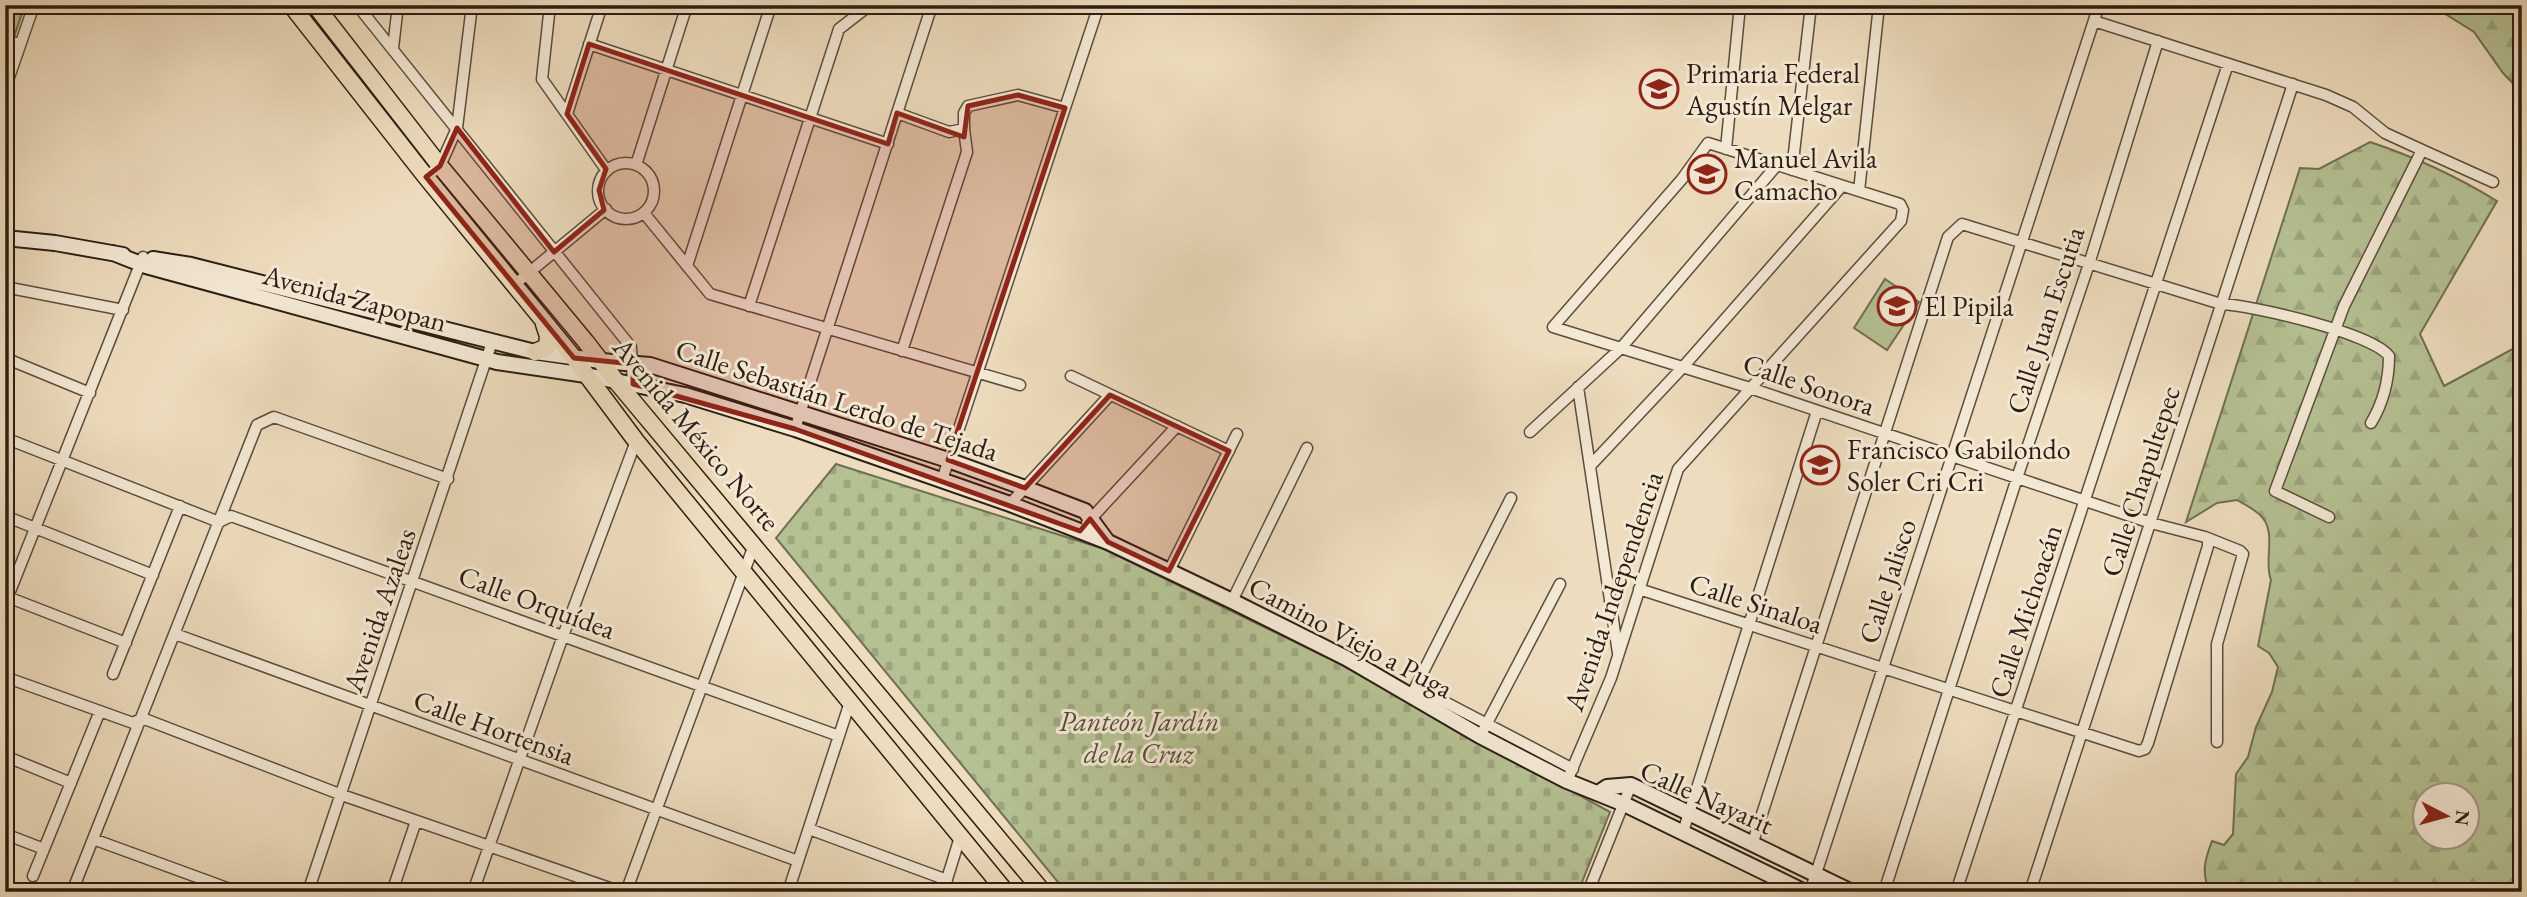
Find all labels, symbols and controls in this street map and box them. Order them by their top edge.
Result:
place label: Primaria Federal Agustín Melgar [1685,55,1860,123]
school or university icon: Primaria Federal Agustín Melgar [1638,68,1680,110]
place label: Manuel Avila Camacho [1734,140,1878,208]
school or university icon: Manuel Avila Camacho [1686,153,1728,195]
street label: Calle Juan Escutia [1998,221,2092,418]
street label: Avenida Zapopan [258,256,451,340]
school or university icon: El Pipila [1876,285,1918,327]
place label: El Pipila [1924,288,2015,324]
street label: Avenida México Norte [605,329,789,538]
street label: Calle Sebastián Lerdo de Tejada [671,331,1003,469]
street label: Calle Sonora [1738,345,1880,424]
street label: Calle Chapultepec [2092,381,2188,581]
place label: Francisco Gabilondo Soler Cri Cri [1847,431,2071,499]
school or university icon: Francisco Gabilondo Soler Cri Cri [1799,444,1841,486]
street label: Avenida Independencia [1555,466,1671,717]
street label: Calle Jalisco [1850,514,1924,648]
street label: Calle Michoacán [1980,519,2070,702]
street label: Avenida Azaleas [334,523,424,698]
street label: Calle Orquídea [454,557,621,647]
street label: Calle Sinaloa [1685,565,1828,642]
street label: Camino Viejo a Puga [1243,568,1460,706]
street label: Calle Hortensia [409,681,580,773]
park label: Panteón Jardín de la Cruz [1059,703,1219,771]
street label: Calle Nayarit [1635,752,1779,842]
north arrow [2412,782,2482,852]
text: N [2449,809,2476,827]

